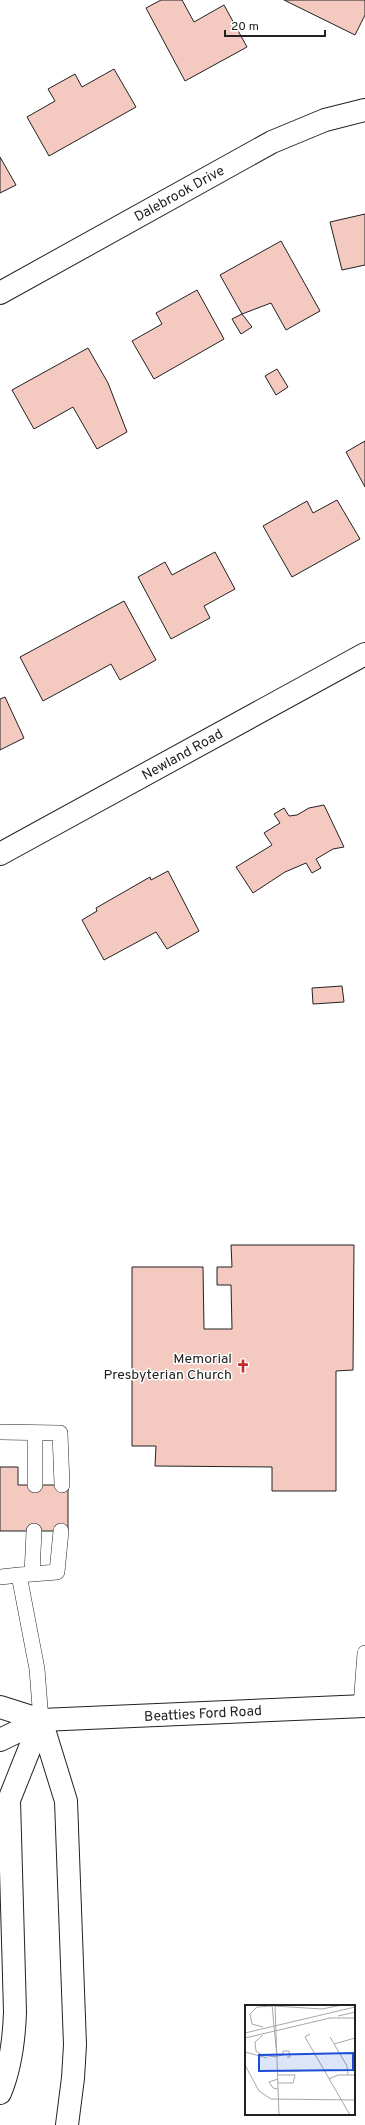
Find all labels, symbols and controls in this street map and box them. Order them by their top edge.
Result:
scale bar [225,12,325,38]
text: 20 m [231,19,259,35]
street label: Dalebrook Drive [132,163,228,226]
street label: Newland Road [139,726,226,785]
place label: Memorial Presbyterian Church [103,1351,232,1384]
church icon: Memorial Presbyterian Church [235,1358,251,1374]
street label: Beatties Ford Road [144,1703,262,1726]
inset map [245,2005,355,2115]

